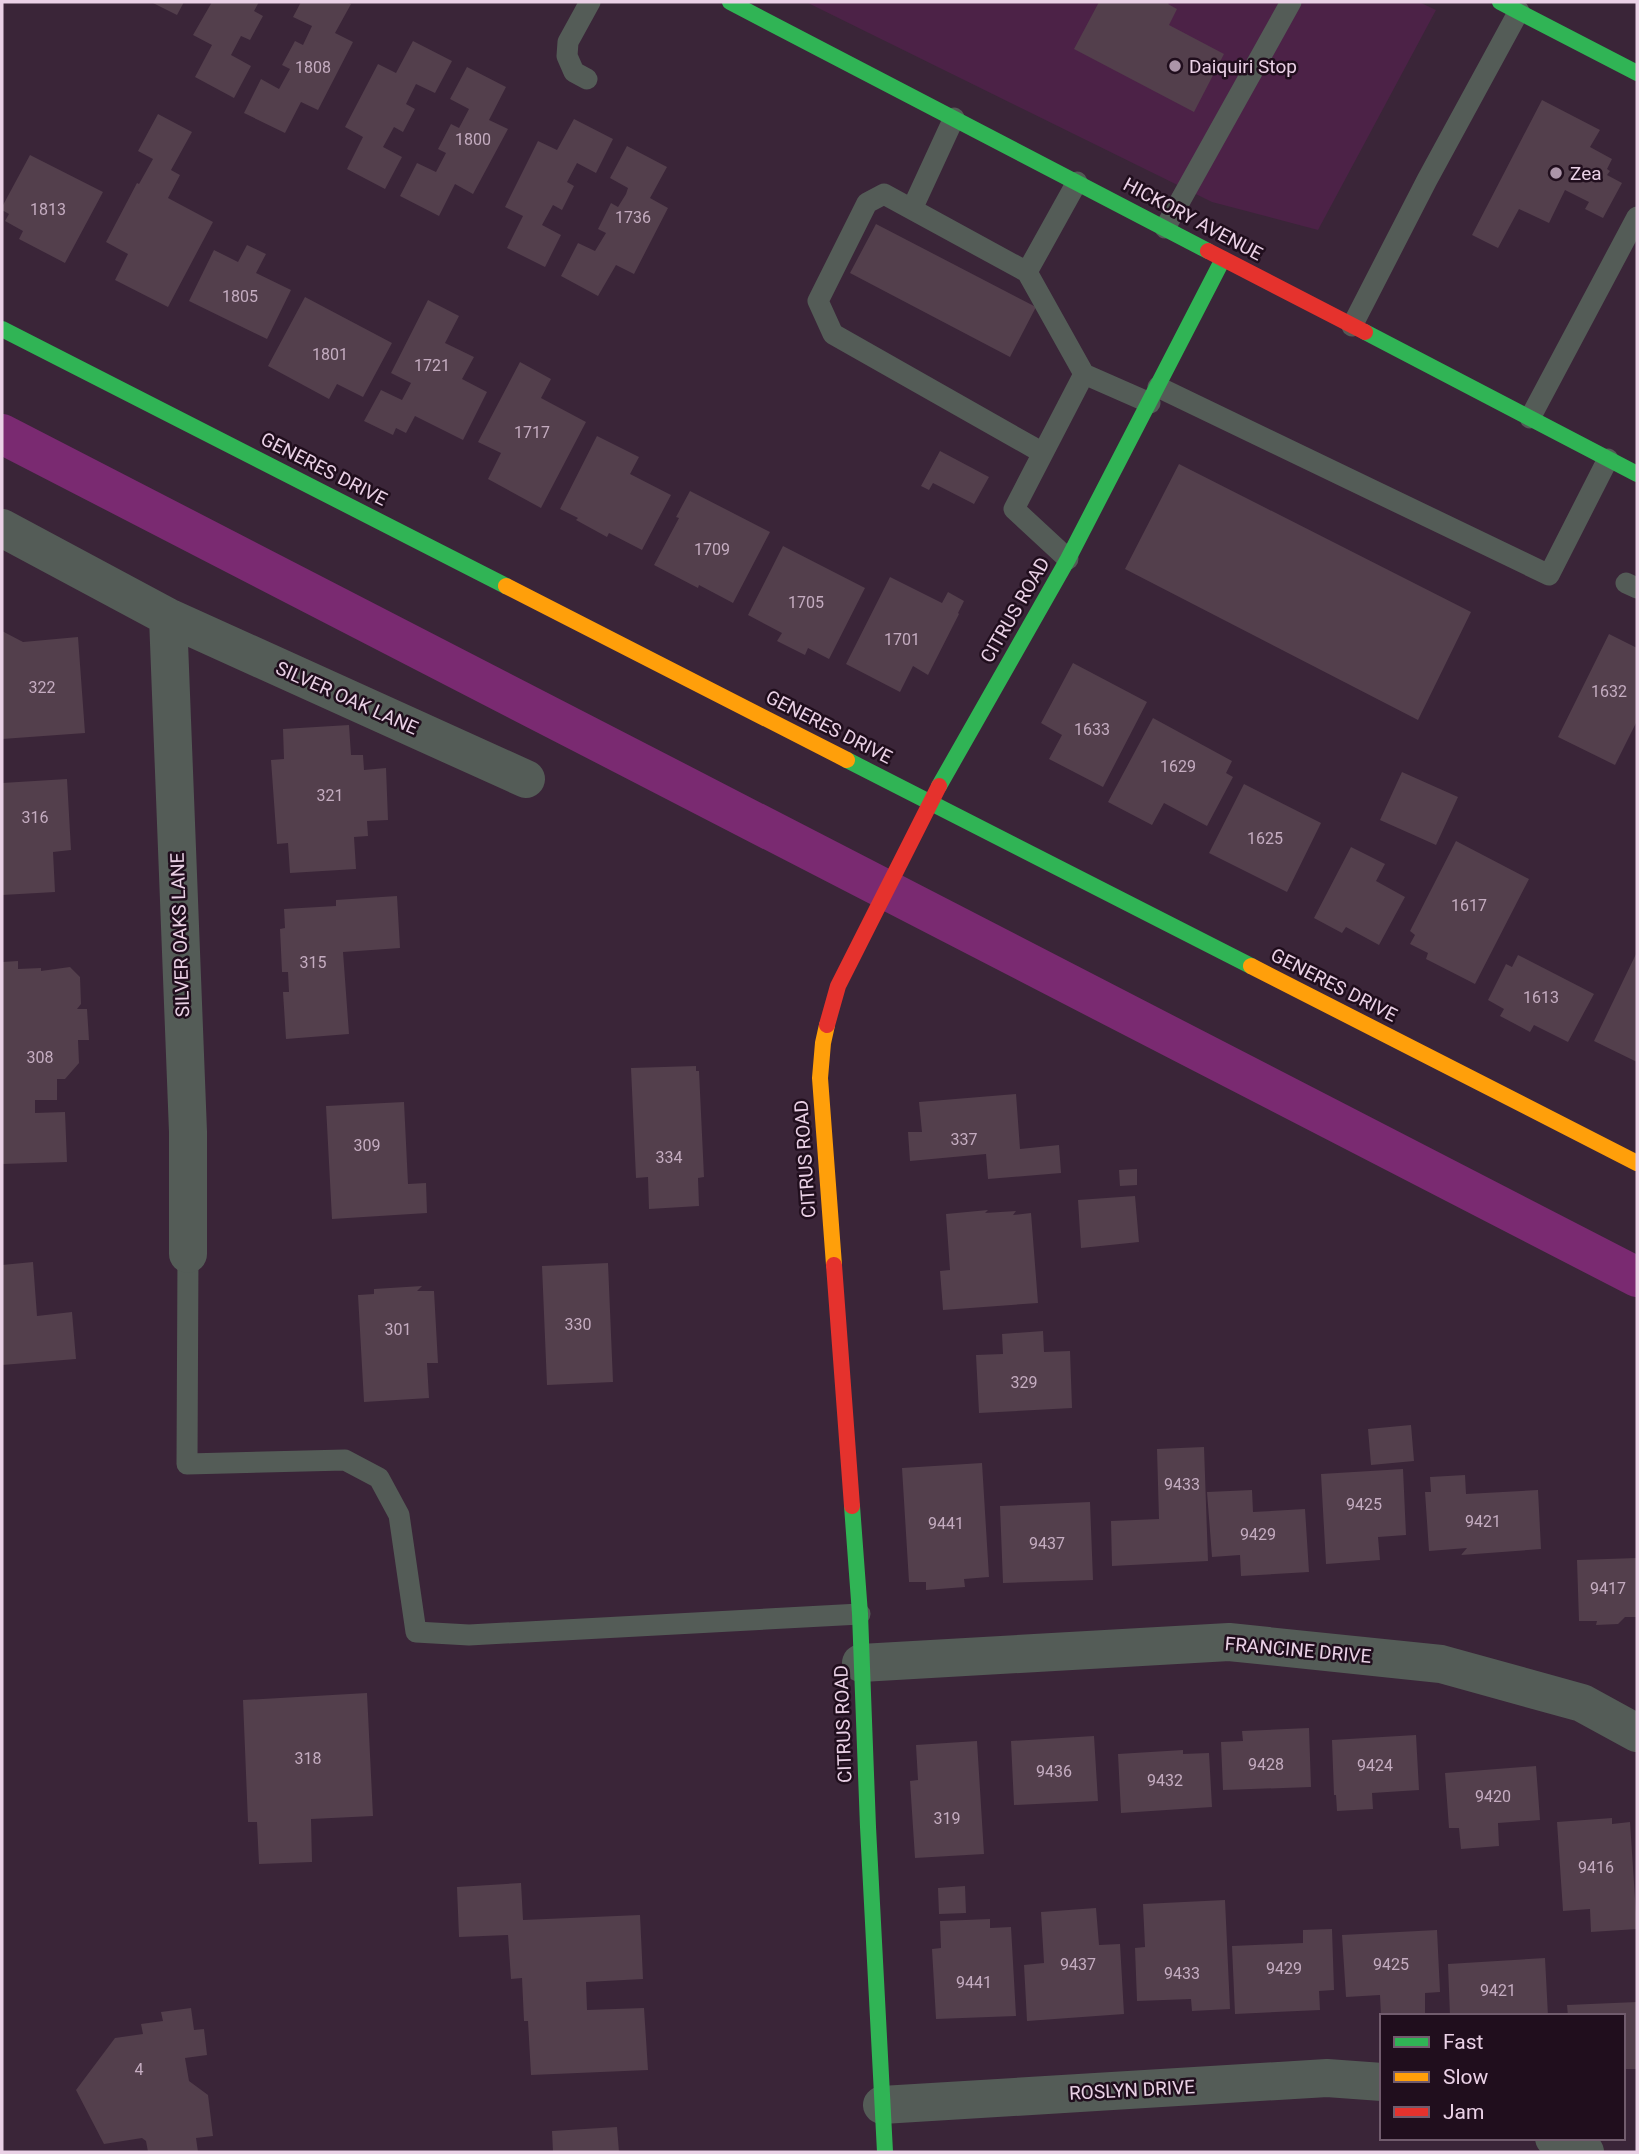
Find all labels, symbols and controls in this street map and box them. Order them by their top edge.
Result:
place label: Daiquiri Stop [1189,55,1297,78]
house number: 1808 [295,58,331,77]
marker: Daiquiri Stop [1167,58,1183,74]
house number: 1800 [455,130,491,149]
place label: Zea [1570,162,1602,185]
marker: Zea [1548,165,1564,181]
street label: HICKORY AVENUE [1119,173,1267,265]
house number: 1813 [30,200,66,219]
house number: 1736 [615,208,651,227]
house number: 1805 [222,287,258,306]
house number: 1801 [312,345,348,364]
house number: 1721 [414,356,450,375]
house number: 1717 [514,423,550,442]
street label: GENERES DRIVE [257,427,391,511]
house number: 1709 [694,540,730,559]
street label: CITRUS ROAD [976,553,1054,667]
house number: 1705 [788,593,824,612]
house number: 1701 [884,630,920,649]
street label: SILVER OAK LANE [272,656,422,740]
house number: 322 [29,678,55,697]
house number: 1632 [1591,682,1627,701]
street label: GENERES DRIVE [762,685,896,769]
house number: 1633 [1074,720,1110,739]
house number: 1629 [1160,757,1196,776]
house number: 321 [317,786,343,805]
house number: 316 [22,808,48,827]
house number: 1625 [1247,829,1283,848]
street label: SILVER OAKS LANE [166,852,194,1018]
house number: 1617 [1451,896,1487,915]
street label: GENERES DRIVE [1267,943,1401,1027]
house number: 315 [300,953,326,972]
house number: 1613 [1523,988,1559,1007]
house number: 308 [27,1048,53,1067]
street label: CITRUS ROAD [789,1099,821,1219]
house number: 337 [951,1130,977,1149]
house number: 309 [354,1136,380,1155]
house number: 334 [656,1148,682,1167]
house number: 330 [565,1315,591,1334]
house number: 301 [385,1320,411,1339]
house number: 329 [1011,1373,1037,1392]
house number: 9433 [1164,1475,1200,1494]
house number: 9425 [1346,1495,1382,1514]
house number: 9421 [1465,1512,1501,1531]
house number: 9441 [928,1514,964,1533]
house number: 9429 [1240,1525,1276,1544]
house number: 9437 [1029,1534,1065,1553]
house number: 9417 [1590,1579,1626,1598]
street label: FRANCINE DRIVE [1224,1632,1372,1668]
street label: CITRUS ROAD [829,1665,857,1783]
house number: 318 [295,1749,321,1768]
house number: 9428 [1248,1755,1284,1774]
house number: 9424 [1357,1756,1393,1775]
house number: 9436 [1036,1762,1072,1781]
house number: 9432 [1147,1771,1183,1790]
house number: 9420 [1475,1787,1511,1806]
house number: 319 [934,1809,960,1828]
house number: 9416 [1578,1858,1614,1877]
house number: 9437 [1060,1955,1096,1974]
house number: 9425 [1373,1955,1409,1974]
house number: 9429 [1266,1959,1302,1978]
house number: 9433 [1164,1964,1200,1983]
house number: 9441 [956,1973,992,1992]
house number: 9421 [1480,1981,1516,2000]
legend [1380,2014,1625,2140]
text: Fast [1443,2030,1484,2054]
house number: 4 [135,2060,144,2079]
text: Slow [1443,2065,1489,2089]
street label: ROSLYN DRIVE [1068,2075,1196,2105]
text: Jam [1443,2100,1484,2124]

